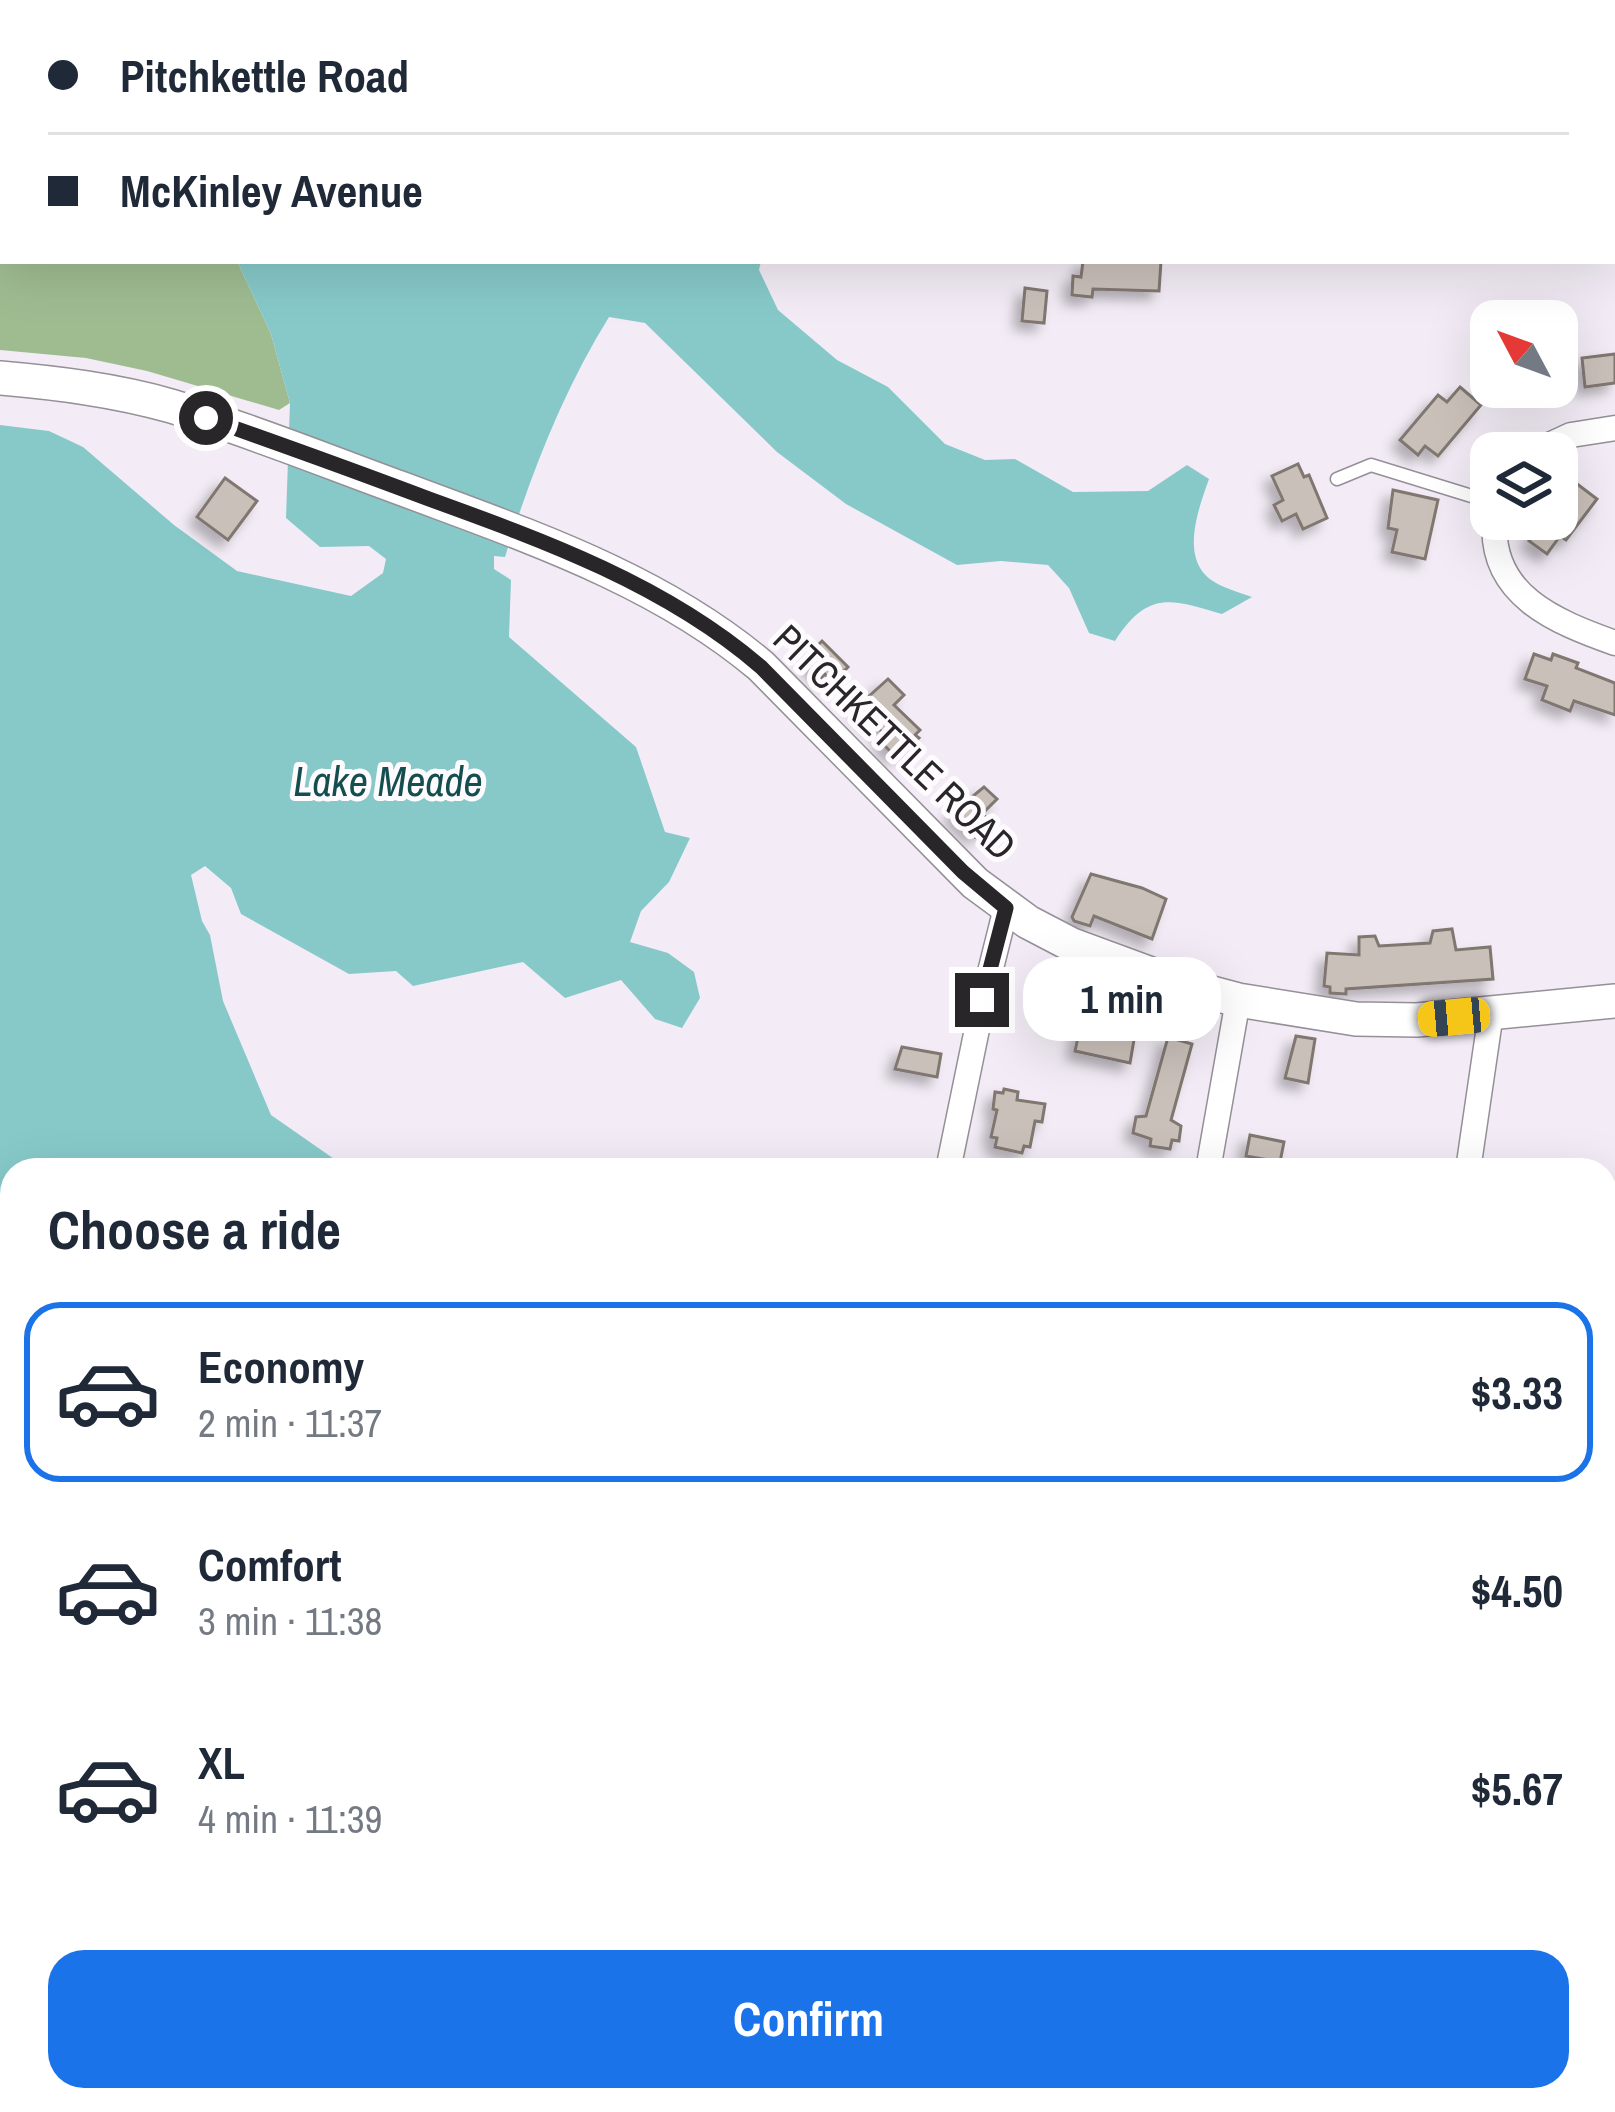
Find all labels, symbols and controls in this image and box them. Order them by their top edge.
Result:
text: Pitchkettle Road [120,45,409,106]
text: McKinley Avenue [120,160,423,221]
north arrow [1470,300,1578,408]
map controls [1470,300,1578,540]
route start [179,391,233,445]
button: layers [1470,432,1578,540]
street label: PITCHKETTLE ROAD [763,613,1027,871]
water label: Lake Meade [293,753,483,809]
callout: 1 min [1024,958,1222,1042]
route end [955,973,1009,1027]
text: 1 min [1080,973,1164,1025]
car [1417,996,1491,1038]
text: Choose a ride [48,1193,341,1266]
text: Economy [198,1336,364,1397]
icon: car [54,1338,162,1446]
text: $3.33 [1471,1362,1563,1423]
text: 2 min · 11:37 [198,1397,382,1449]
text: Comfort [198,1534,341,1595]
icon: car [54,1536,162,1644]
text: $4.50 [1471,1560,1563,1621]
text: 3 min · 11:38 [198,1595,382,1647]
text: XL [198,1732,245,1793]
icon: car [54,1734,162,1842]
text: $5.67 [1471,1758,1563,1819]
text: 4 min · 11:39 [198,1793,382,1845]
button: Confirm [48,1950,1569,2088]

